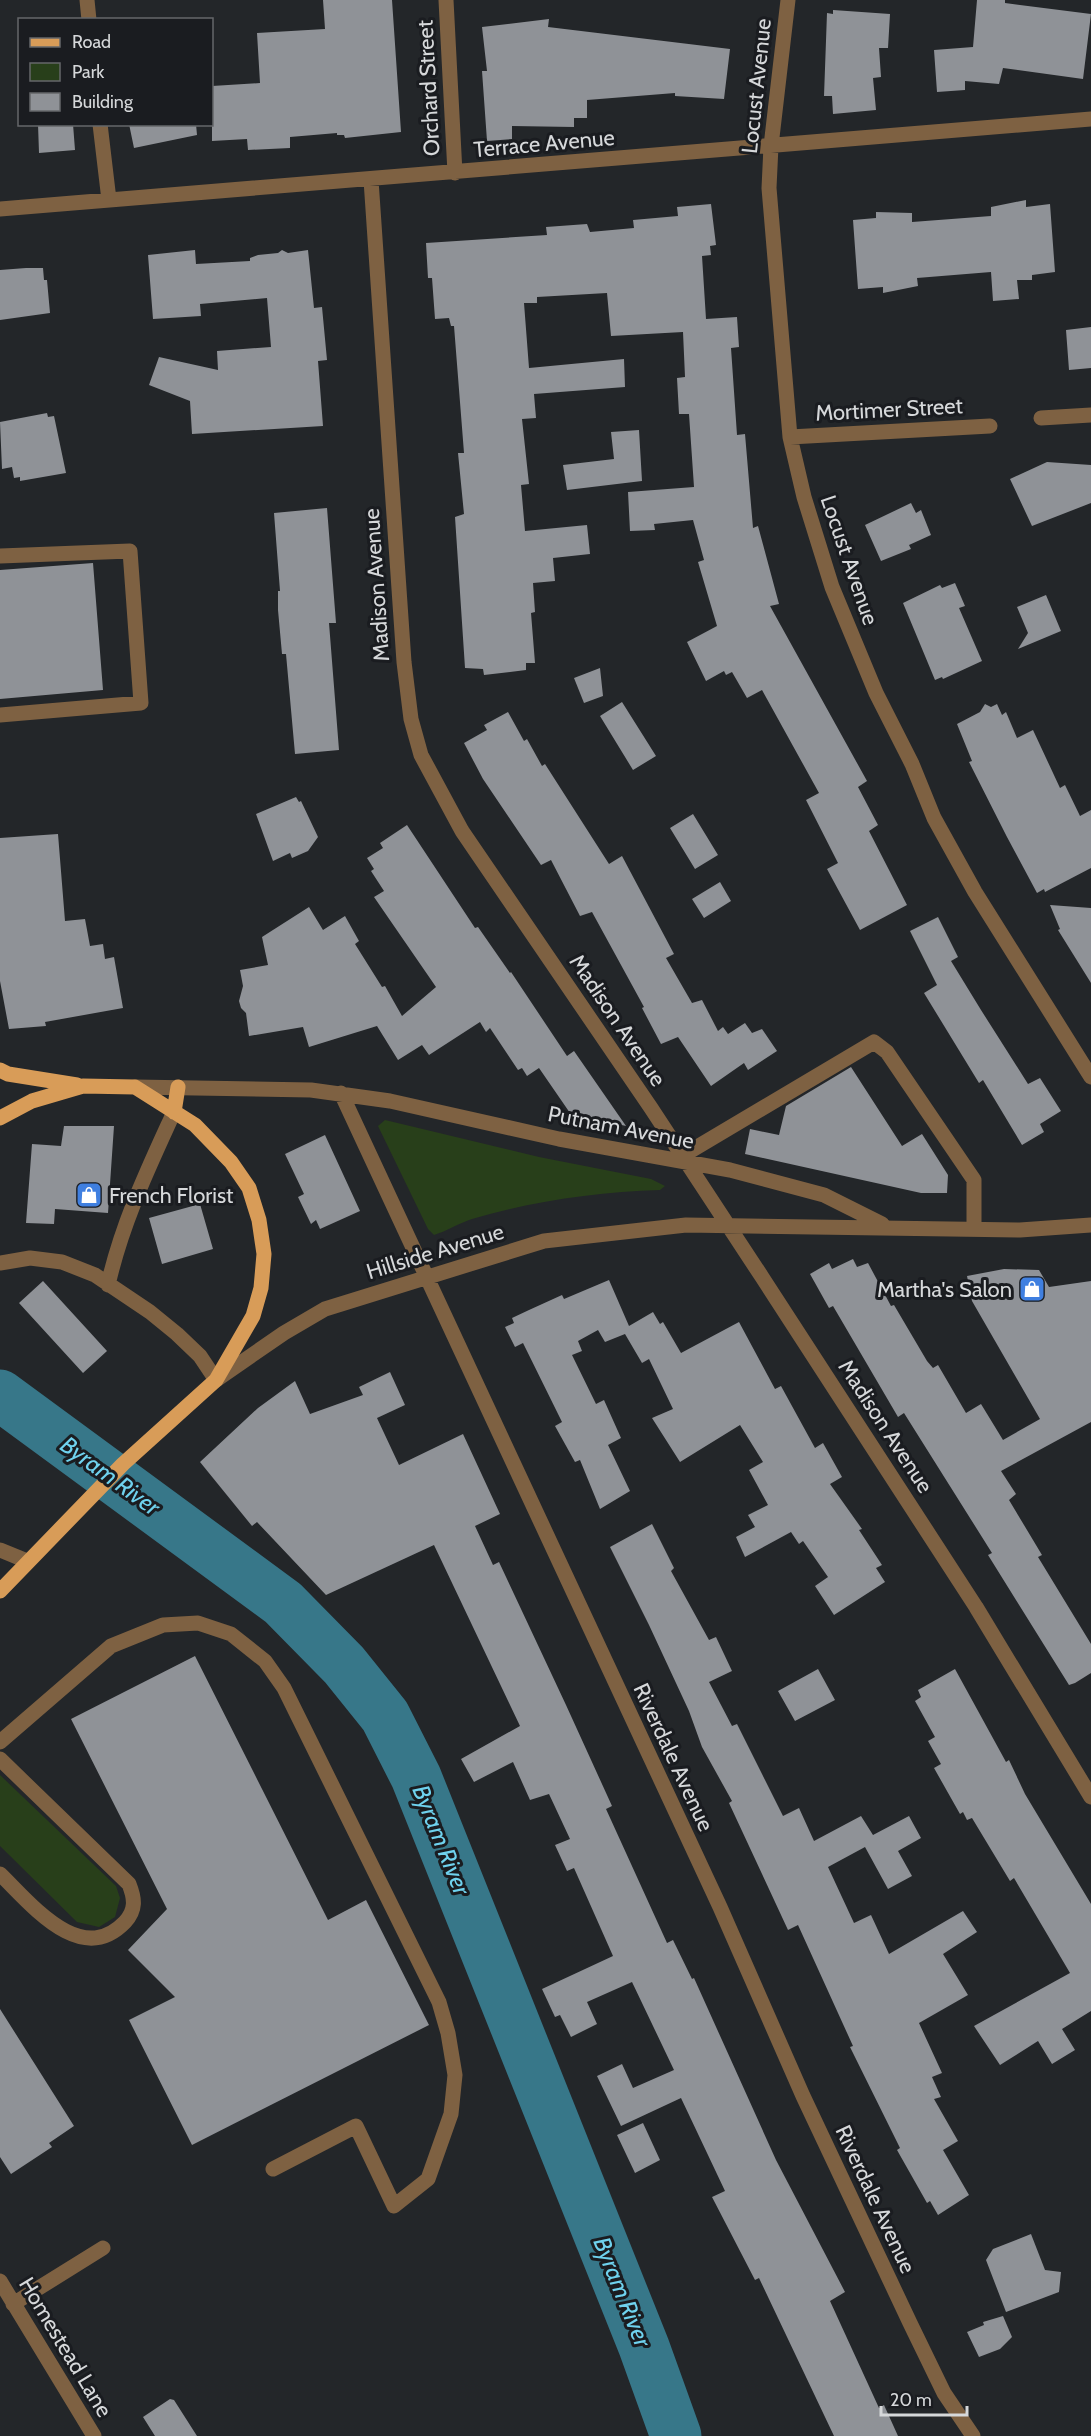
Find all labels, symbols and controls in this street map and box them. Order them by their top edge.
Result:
street label: Locust Avenue [736,17,777,155]
legend [18,18,213,126]
street label: Orchard Street [411,19,446,157]
text: Road [72,31,111,53]
text: Park [72,61,105,83]
text: Building [72,91,134,113]
street label: Terrace Avenue [472,124,616,163]
street label: Mortimer Street [815,392,964,427]
street label: Locust Avenue [815,492,884,629]
street label: Madison Avenue [358,508,395,662]
street label: Madison Avenue [564,949,672,1091]
street label: Putnam Avenue [546,1100,696,1155]
shop icon: French Florist [74,1180,104,1210]
place label: French Florist [109,1182,234,1209]
street label: Hillside Avenue [363,1218,507,1285]
shop icon: Martha's Salon [1017,1274,1047,1304]
place label: Martha's Salon [877,1276,1012,1303]
street label: Madison Avenue [832,1355,939,1498]
water label: Byram River [55,1430,167,1522]
street label: Riverdale Avenue [627,1679,720,1835]
water label: Byram River [406,1781,477,1900]
street label: Riverdale Avenue [829,2121,922,2277]
water label: Byram River [587,2233,658,2352]
street label: Homestead Lane [13,2272,118,2422]
scale bar [881,2379,966,2417]
text: 20 m [890,2389,932,2411]

